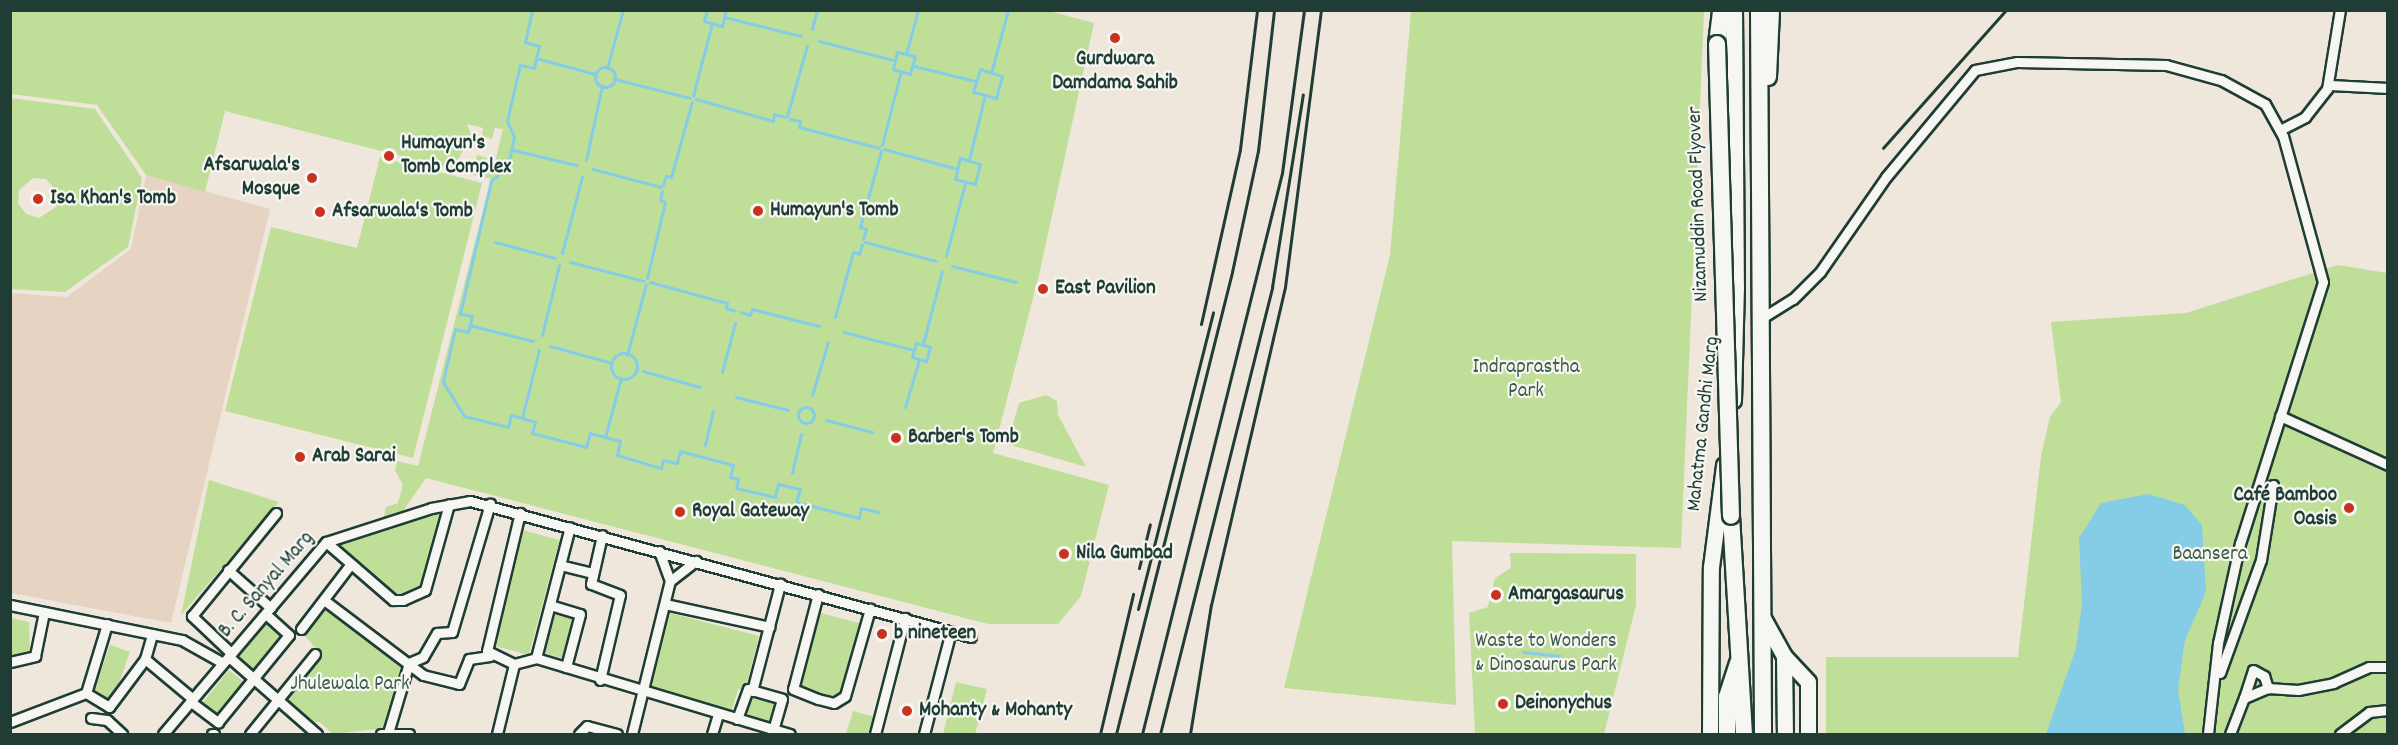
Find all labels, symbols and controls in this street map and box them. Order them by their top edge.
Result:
marker: Gurdwara Damdama Sahib [1108,31,1122,45]
place label: Gurdwara Damdama Sahib [1052,47,1178,97]
street label: Nizamuddin Road Flyover [1683,106,1715,302]
place label: Humayun's Tomb Complex [401,131,511,181]
marker: Humayun's Tomb Complex [382,149,396,163]
place label: Afsarwala's Mosque [203,153,300,203]
marker: Afsarwala's Mosque [305,171,319,185]
place label: Isa Khan's Tomb [50,186,176,212]
marker: Isa Khan's Tomb [31,192,45,206]
place label: Humayun's Tomb [770,198,898,224]
place label: Afsarwala's Tomb [332,199,473,225]
marker: Humayun's Tomb [751,204,765,218]
marker: Afsarwala's Tomb [313,205,327,219]
place label: East Pavilion [1055,276,1156,302]
marker: East Pavilion [1036,282,1050,296]
street label: Mahatma Gandhi Marg [1682,335,1726,513]
park label: Indraprastha Park [1472,355,1580,405]
place label: Barber's Tomb [908,425,1019,451]
marker: Barber's Tomb [889,431,903,445]
place label: Arab Sarai [312,444,396,470]
marker: Arab Sarai [293,450,307,464]
place label: Café Bamboo Oasis [2234,483,2337,533]
place label: Royal Gateway [692,499,809,525]
marker: Café Bamboo Oasis [2342,501,2356,515]
marker: Royal Gateway [673,505,687,519]
street label: B. C. Sanyal Marg [214,527,320,643]
place label: Nila Gumbad [1076,541,1173,567]
park label: Baansera [2172,542,2248,568]
marker: Nila Gumbad [1057,547,1071,561]
place label: Amargasaurus [1508,582,1624,608]
marker: Amargasaurus [1489,588,1503,602]
place label: b nineteen [894,621,976,647]
marker: b nineteen [875,627,889,641]
park label: Waste to Wonders & Dinosaurus Park [1475,629,1617,679]
park label: Jhulewala Park [290,672,410,698]
place label: Deinonychus [1515,691,1612,717]
marker: Deinonychus [1496,697,1510,711]
place label: Mohanty & Mohanty [919,698,1072,724]
marker: Mohanty & Mohanty [900,704,914,718]

